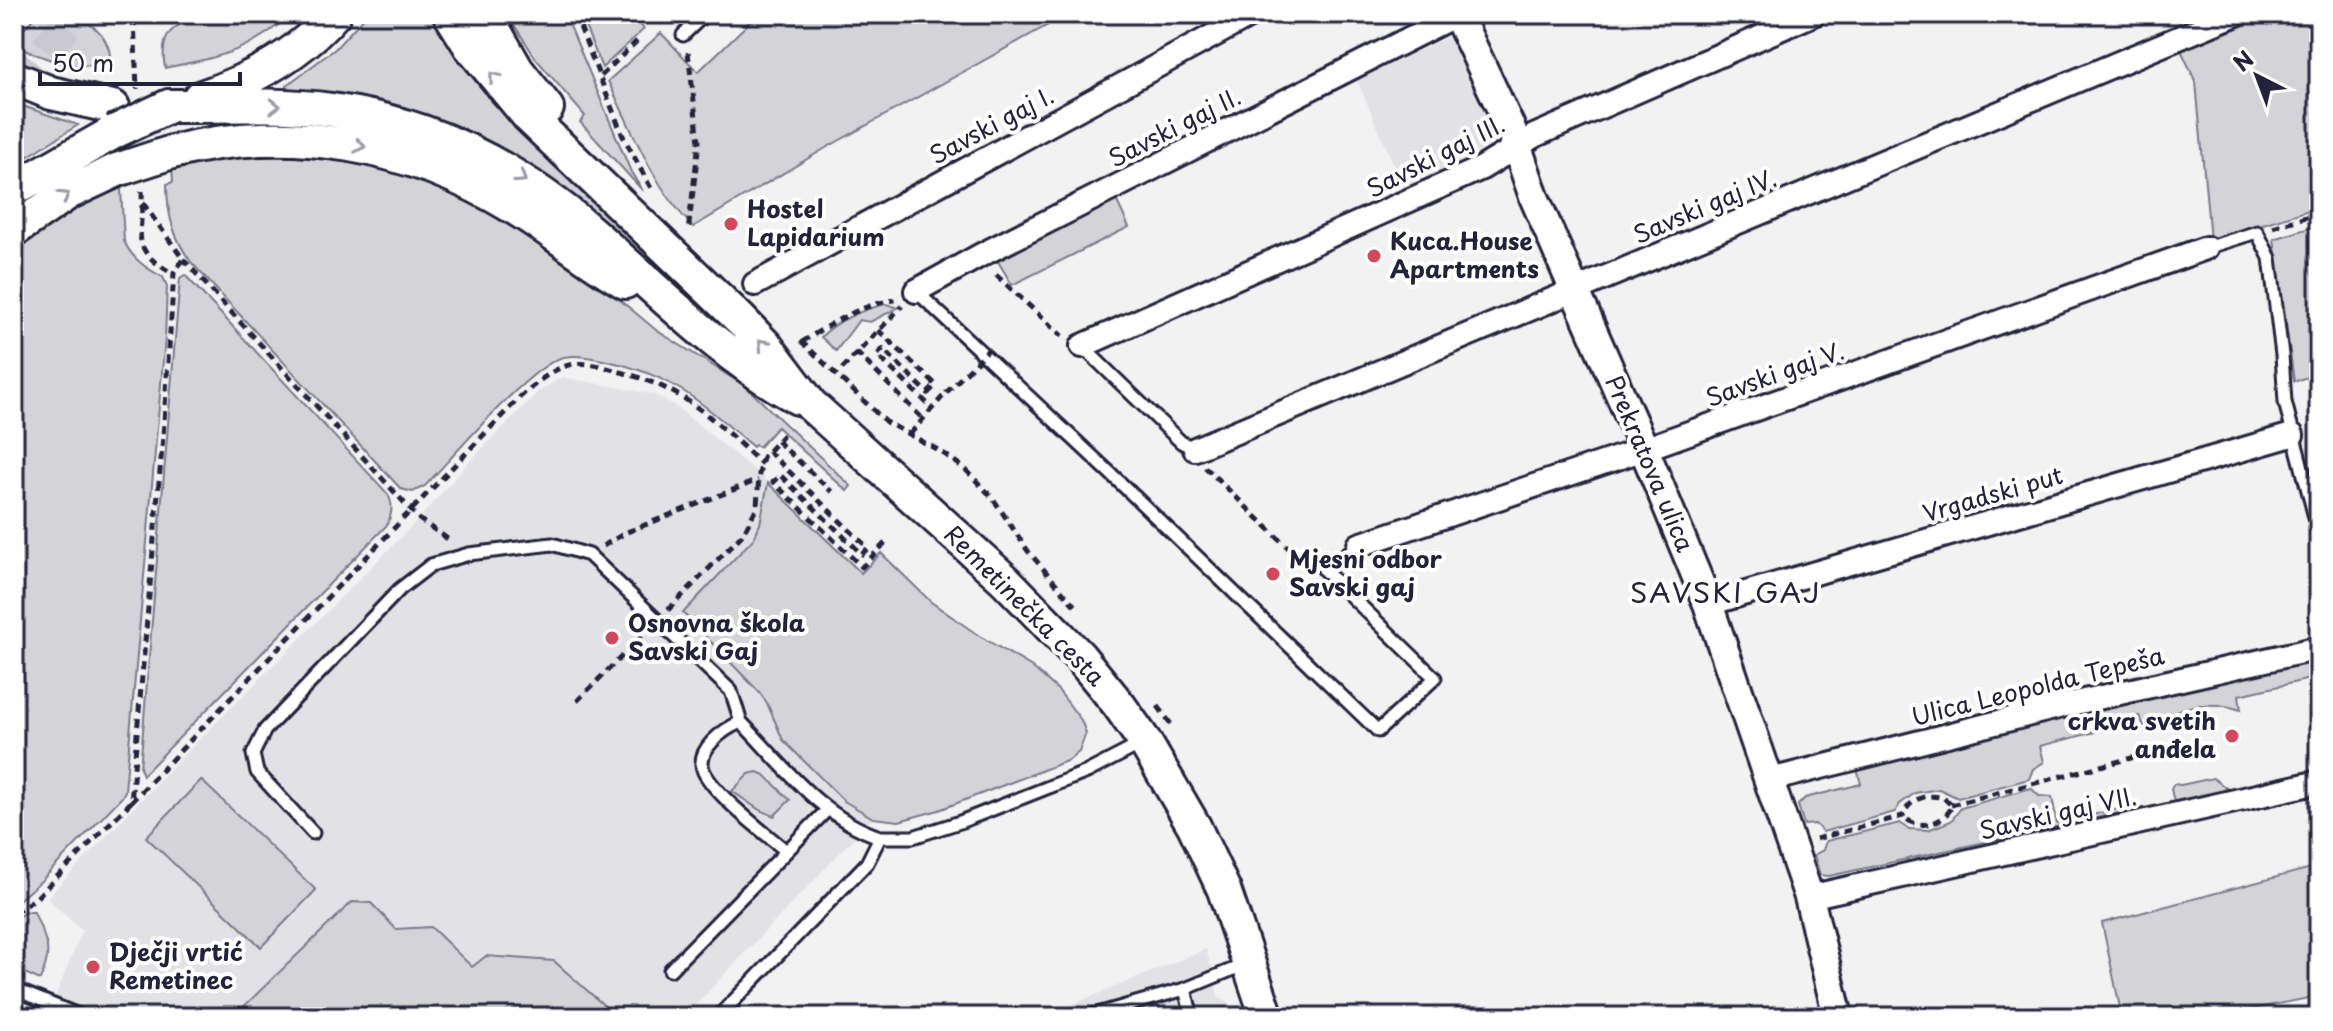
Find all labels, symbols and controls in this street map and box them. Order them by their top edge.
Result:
scale bar [40,36,240,86]
north arrow [2217,36,2297,116]
text: N [2225,42,2260,78]
text: 50 m [52,44,114,80]
one-way arrow [489,72,504,86]
street label: Savski gaj I. [922,76,1060,172]
street label: Savski gaj II. [1102,77,1247,175]
one-way arrow [269,97,282,115]
street label: Savski gaj III. [1360,105,1511,206]
one-way arrow [353,137,366,154]
street label: Savski gaj IV. [1627,159,1781,252]
one-way arrow [512,169,526,184]
place label: Hostel Lapidarium [747,190,885,254]
one-way arrow [55,191,70,206]
marker: Hostel Lapidarium [722,215,740,233]
place label: Kuca.House Apartments [1390,222,1539,286]
marker: Kuca.House Apartments [1365,247,1383,265]
street label: Savski gaj V. [1700,331,1849,415]
one-way arrow [758,338,773,353]
street label: Prekratova ulica [1597,369,1704,557]
street label: Vrgadski put [1918,456,2067,530]
street label: Remetinečka cesta [937,516,1114,693]
place label: Mjesni odbor Savski gaj [1289,540,1442,604]
marker: Mjesni odbor Savski gaj [1264,565,1282,583]
district label: SAVSKI GAJ [1630,570,1822,613]
place label: Osnovna škola Savski Gaj [628,604,806,668]
marker: Osnovna škola Savski Gaj [603,629,621,647]
street label: Ulica Leopolda Tepeša [1907,636,2168,734]
place label: crkva svetih anđela [2068,702,2217,766]
marker: crkva svetih anđela [2223,727,2241,745]
street label: Savski gaj VII. [1975,776,2140,848]
place label: Dječji vrtić Remetinec [109,933,243,997]
marker: Dječji vrtić Remetinec [84,958,102,976]

